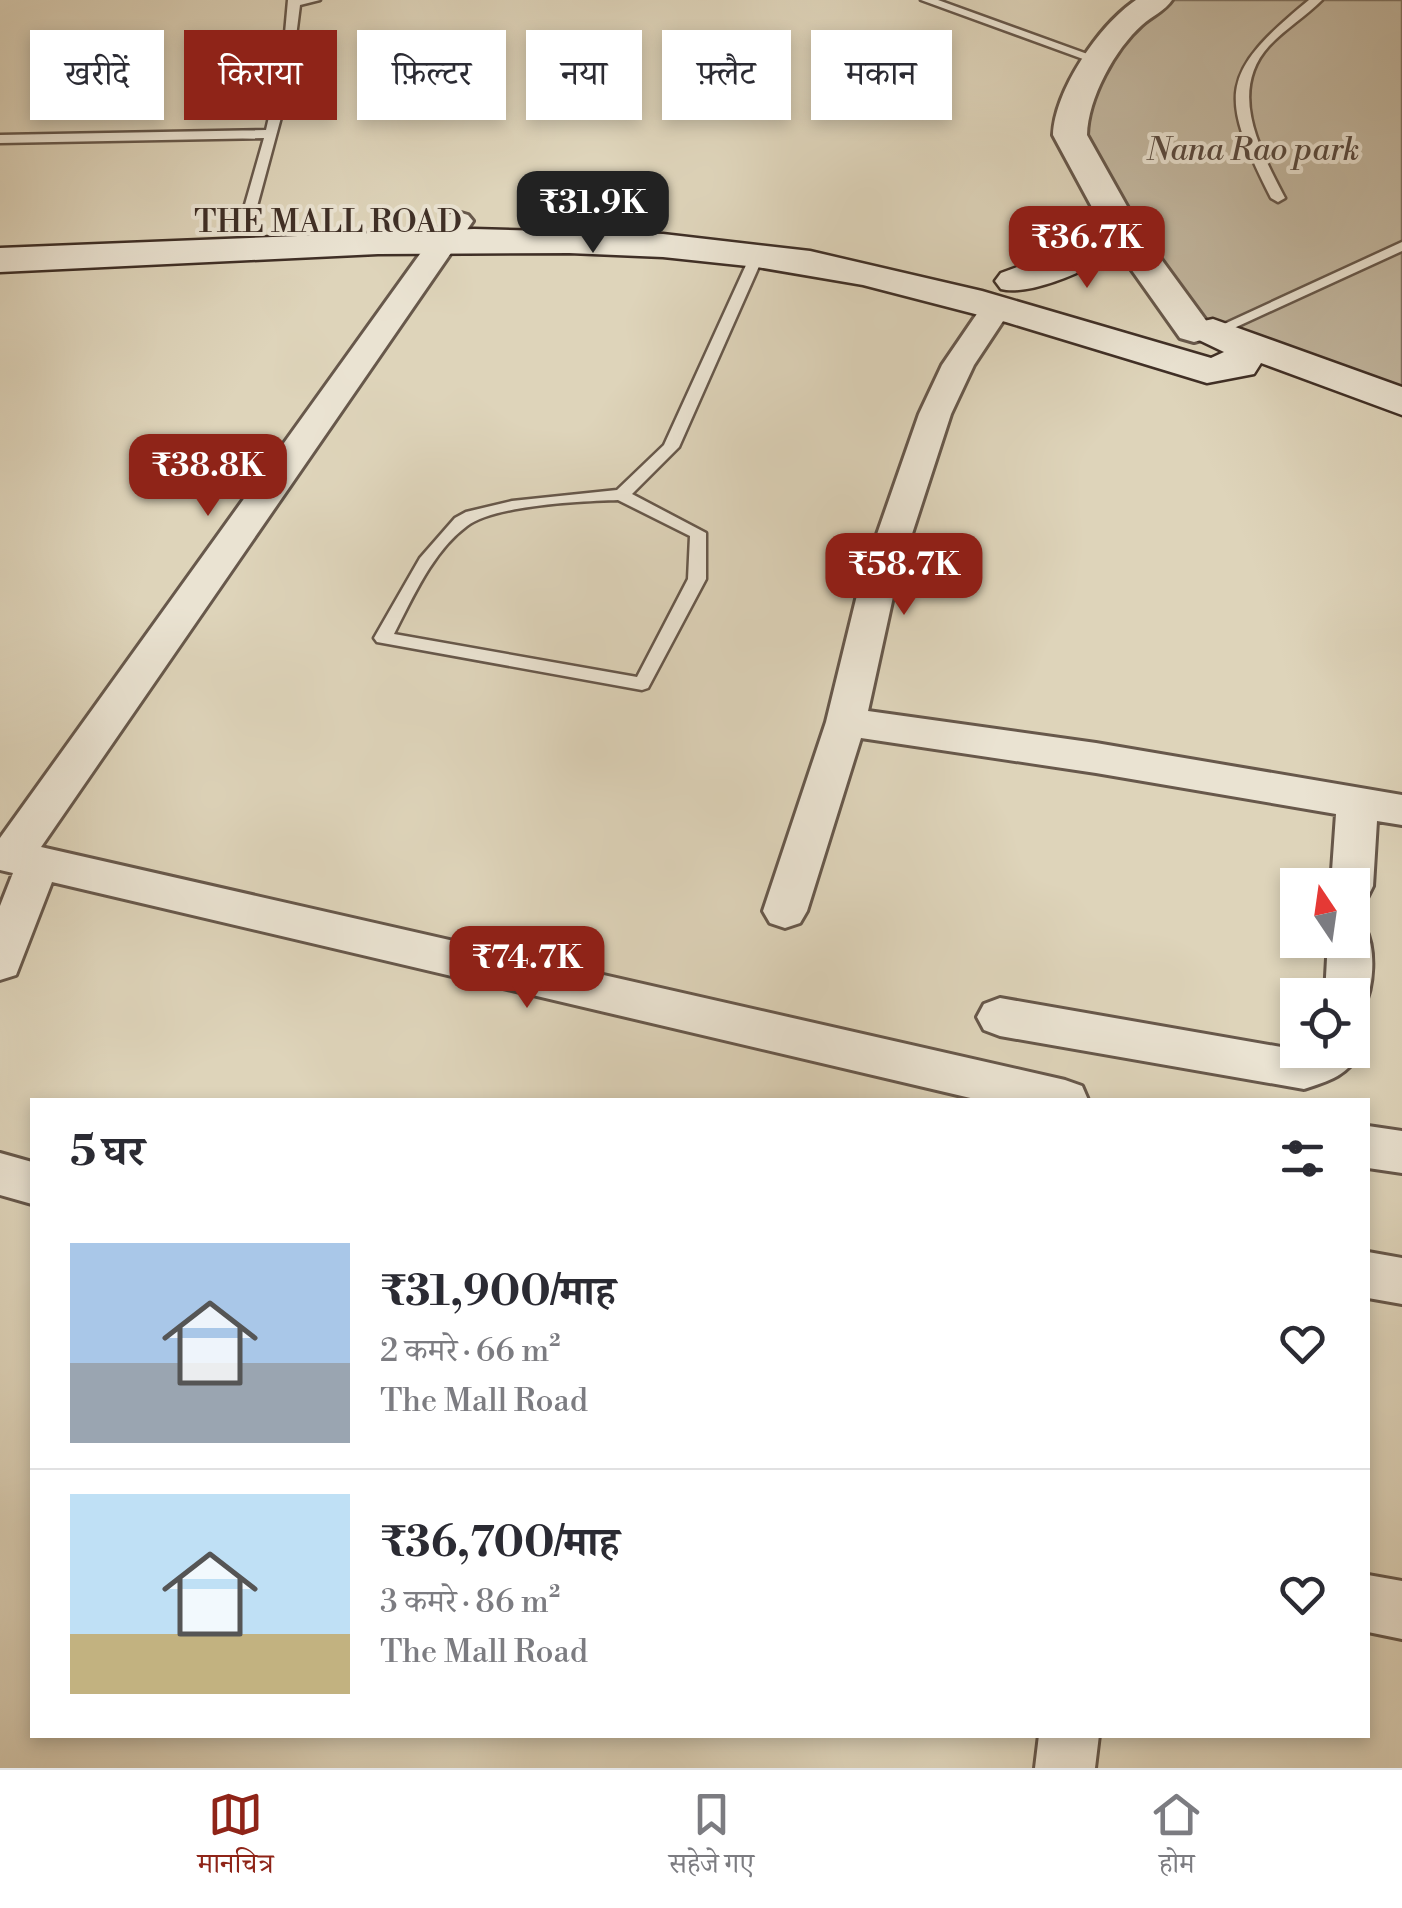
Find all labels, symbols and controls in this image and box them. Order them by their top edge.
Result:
chip: खरीदें [30,30,164,120]
chip: किराया [184,30,337,120]
chip: फ़िल्टर [357,30,506,120]
chip: नया [526,30,642,120]
chip: फ़्लैट [662,30,791,120]
chip: मकान [811,30,952,120]
park label: Nana Rao park [1145,130,1360,170]
pin: ₹31.9K [512,171,674,256]
text: ₹31.9K [539,183,647,223]
street label: THE MALL ROAD [194,202,462,242]
pin: ₹36.7K [1006,206,1168,291]
text: ₹36.7K [1031,218,1143,258]
pin: ₹38.8K [127,434,289,519]
text: ₹38.8K [151,446,265,486]
pin: ₹58.7K [823,533,985,618]
text: ₹58.7K [847,545,961,585]
north arrow [1280,868,1370,958]
map controls [1280,868,1370,1068]
pin: ₹74.7K [446,926,608,1011]
text: ₹74.7K [471,938,583,978]
button: locate [1280,978,1370,1068]
text: 5 घर [70,1126,144,1179]
icon: filters [1275,1131,1330,1186]
text: ₹31,900/माह [380,1266,616,1319]
icon: home [150,1283,270,1403]
icon: heart [1275,1316,1330,1371]
text: 2 कमरे · 66 m² [380,1331,560,1371]
text: The Mall Road [380,1381,588,1421]
text: ₹36,700/माह [380,1517,619,1570]
icon: home [150,1534,270,1654]
icon: heart [1275,1567,1330,1622]
text: 3 कमरे · 86 m² [380,1582,560,1622]
text: The Mall Road [380,1632,588,1672]
tab: मानचित्र [198,1787,274,1891]
tab: सहेजे गए [669,1787,754,1891]
tab: होम [1149,1787,1204,1891]

